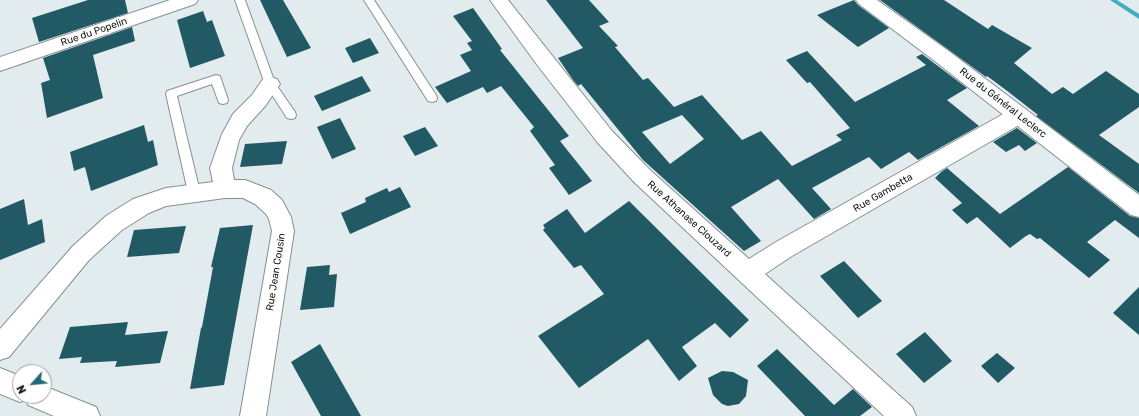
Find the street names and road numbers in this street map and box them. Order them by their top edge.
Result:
street label: Rue du Popelin [59,15,129,49]
street label: Rue du Général Leclerc [957,65,1049,141]
street label: Rue Gambetta [851,171,915,215]
street label: Rue Athanase Clouzard [645,178,733,260]
street label: Rue Jean Cousin [264,232,288,312]

